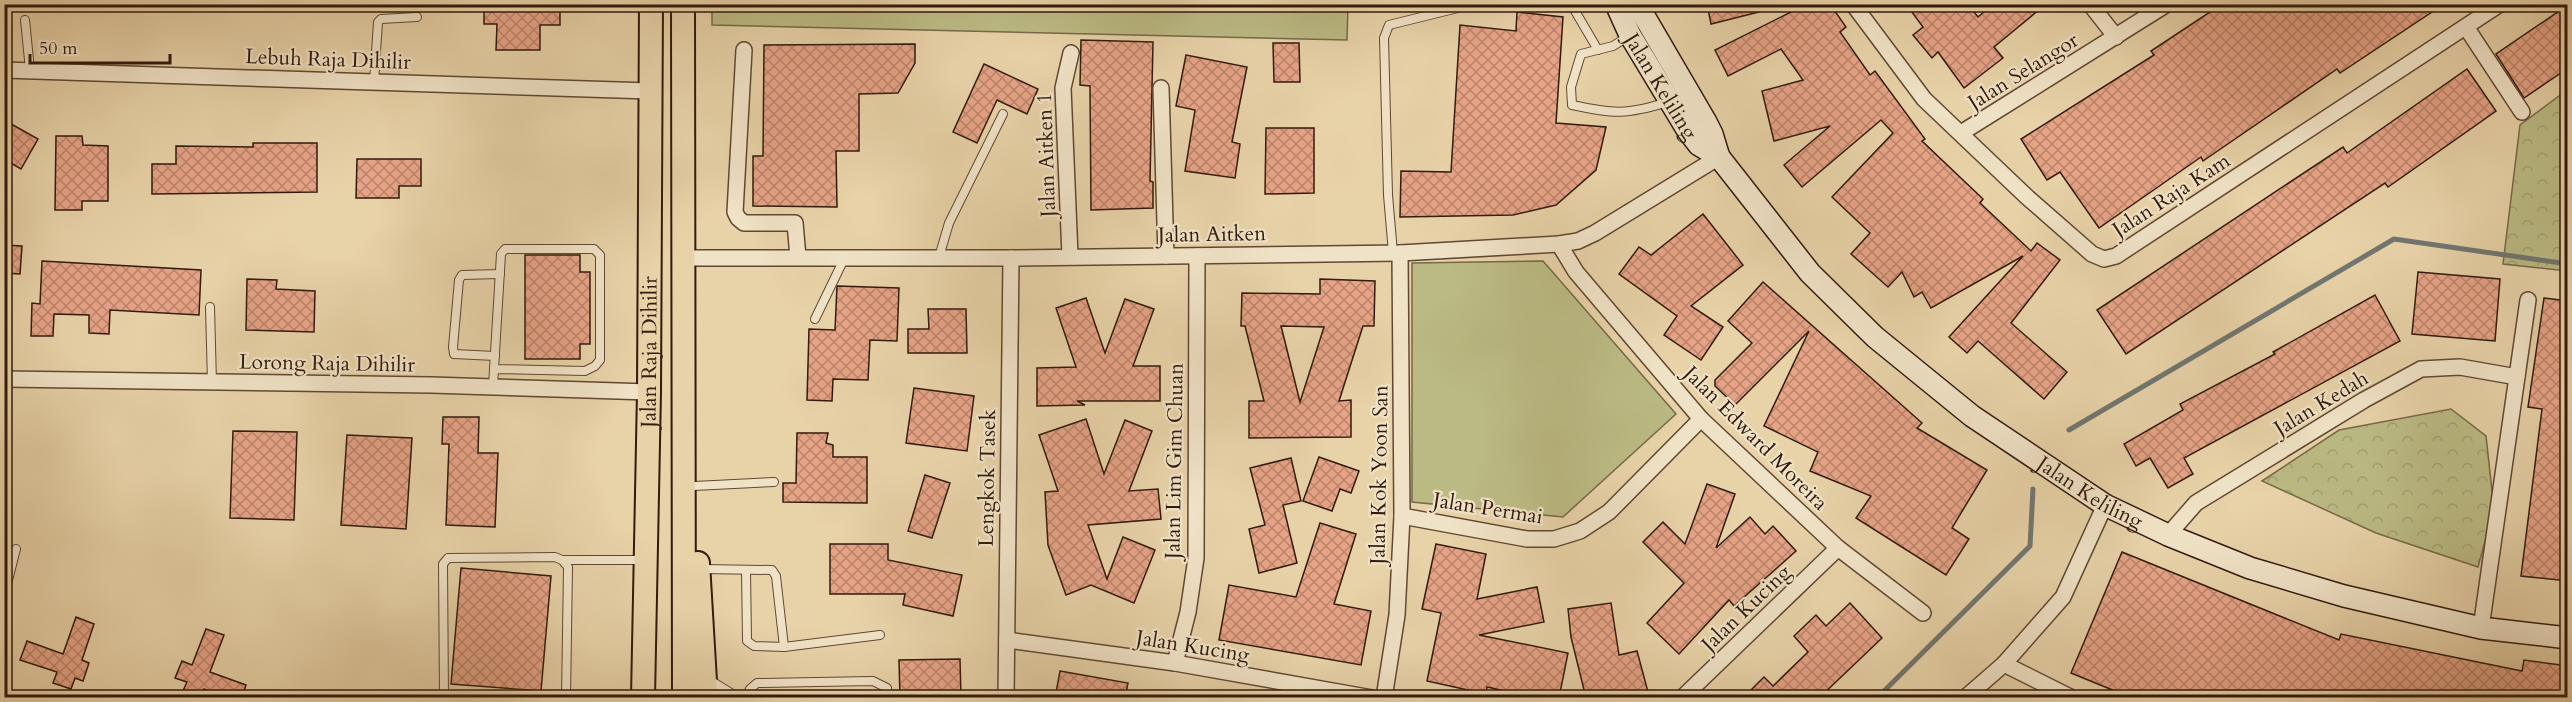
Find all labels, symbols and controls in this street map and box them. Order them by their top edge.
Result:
street label: Jalan Keliling [1616,25,1704,146]
street label: Jalan Selangor [1960,26,2084,119]
scale bar [30,27,170,65]
text: 50 m [39,36,78,61]
street label: Lebuh Raja Dihilir [245,42,412,77]
street label: Jalan Aitken 1 [1030,92,1063,221]
street label: Jalan Raja Kam [2104,146,2236,246]
street label: Jalan Aitken [1155,219,1266,250]
street label: Jalan Raja Dihilir [634,276,665,431]
street label: Lorong Raja Dihilir [239,347,416,380]
street label: Jalan Edward Moreira [1675,358,1834,517]
street label: Jalan Lim Gim Chuan [1158,363,1191,562]
street label: Jalan Kedah [2266,364,2374,444]
street label: Jalan Kok Yoon San [1363,385,1396,568]
street label: Lengkok Tasek [972,408,1003,547]
street label: Jalan Keliling [2029,448,2148,536]
street label: Jalan Permai [1428,485,1545,531]
street label: Jalan Kucing [1693,558,1798,661]
street label: Jalan Kucing [1131,623,1252,670]

